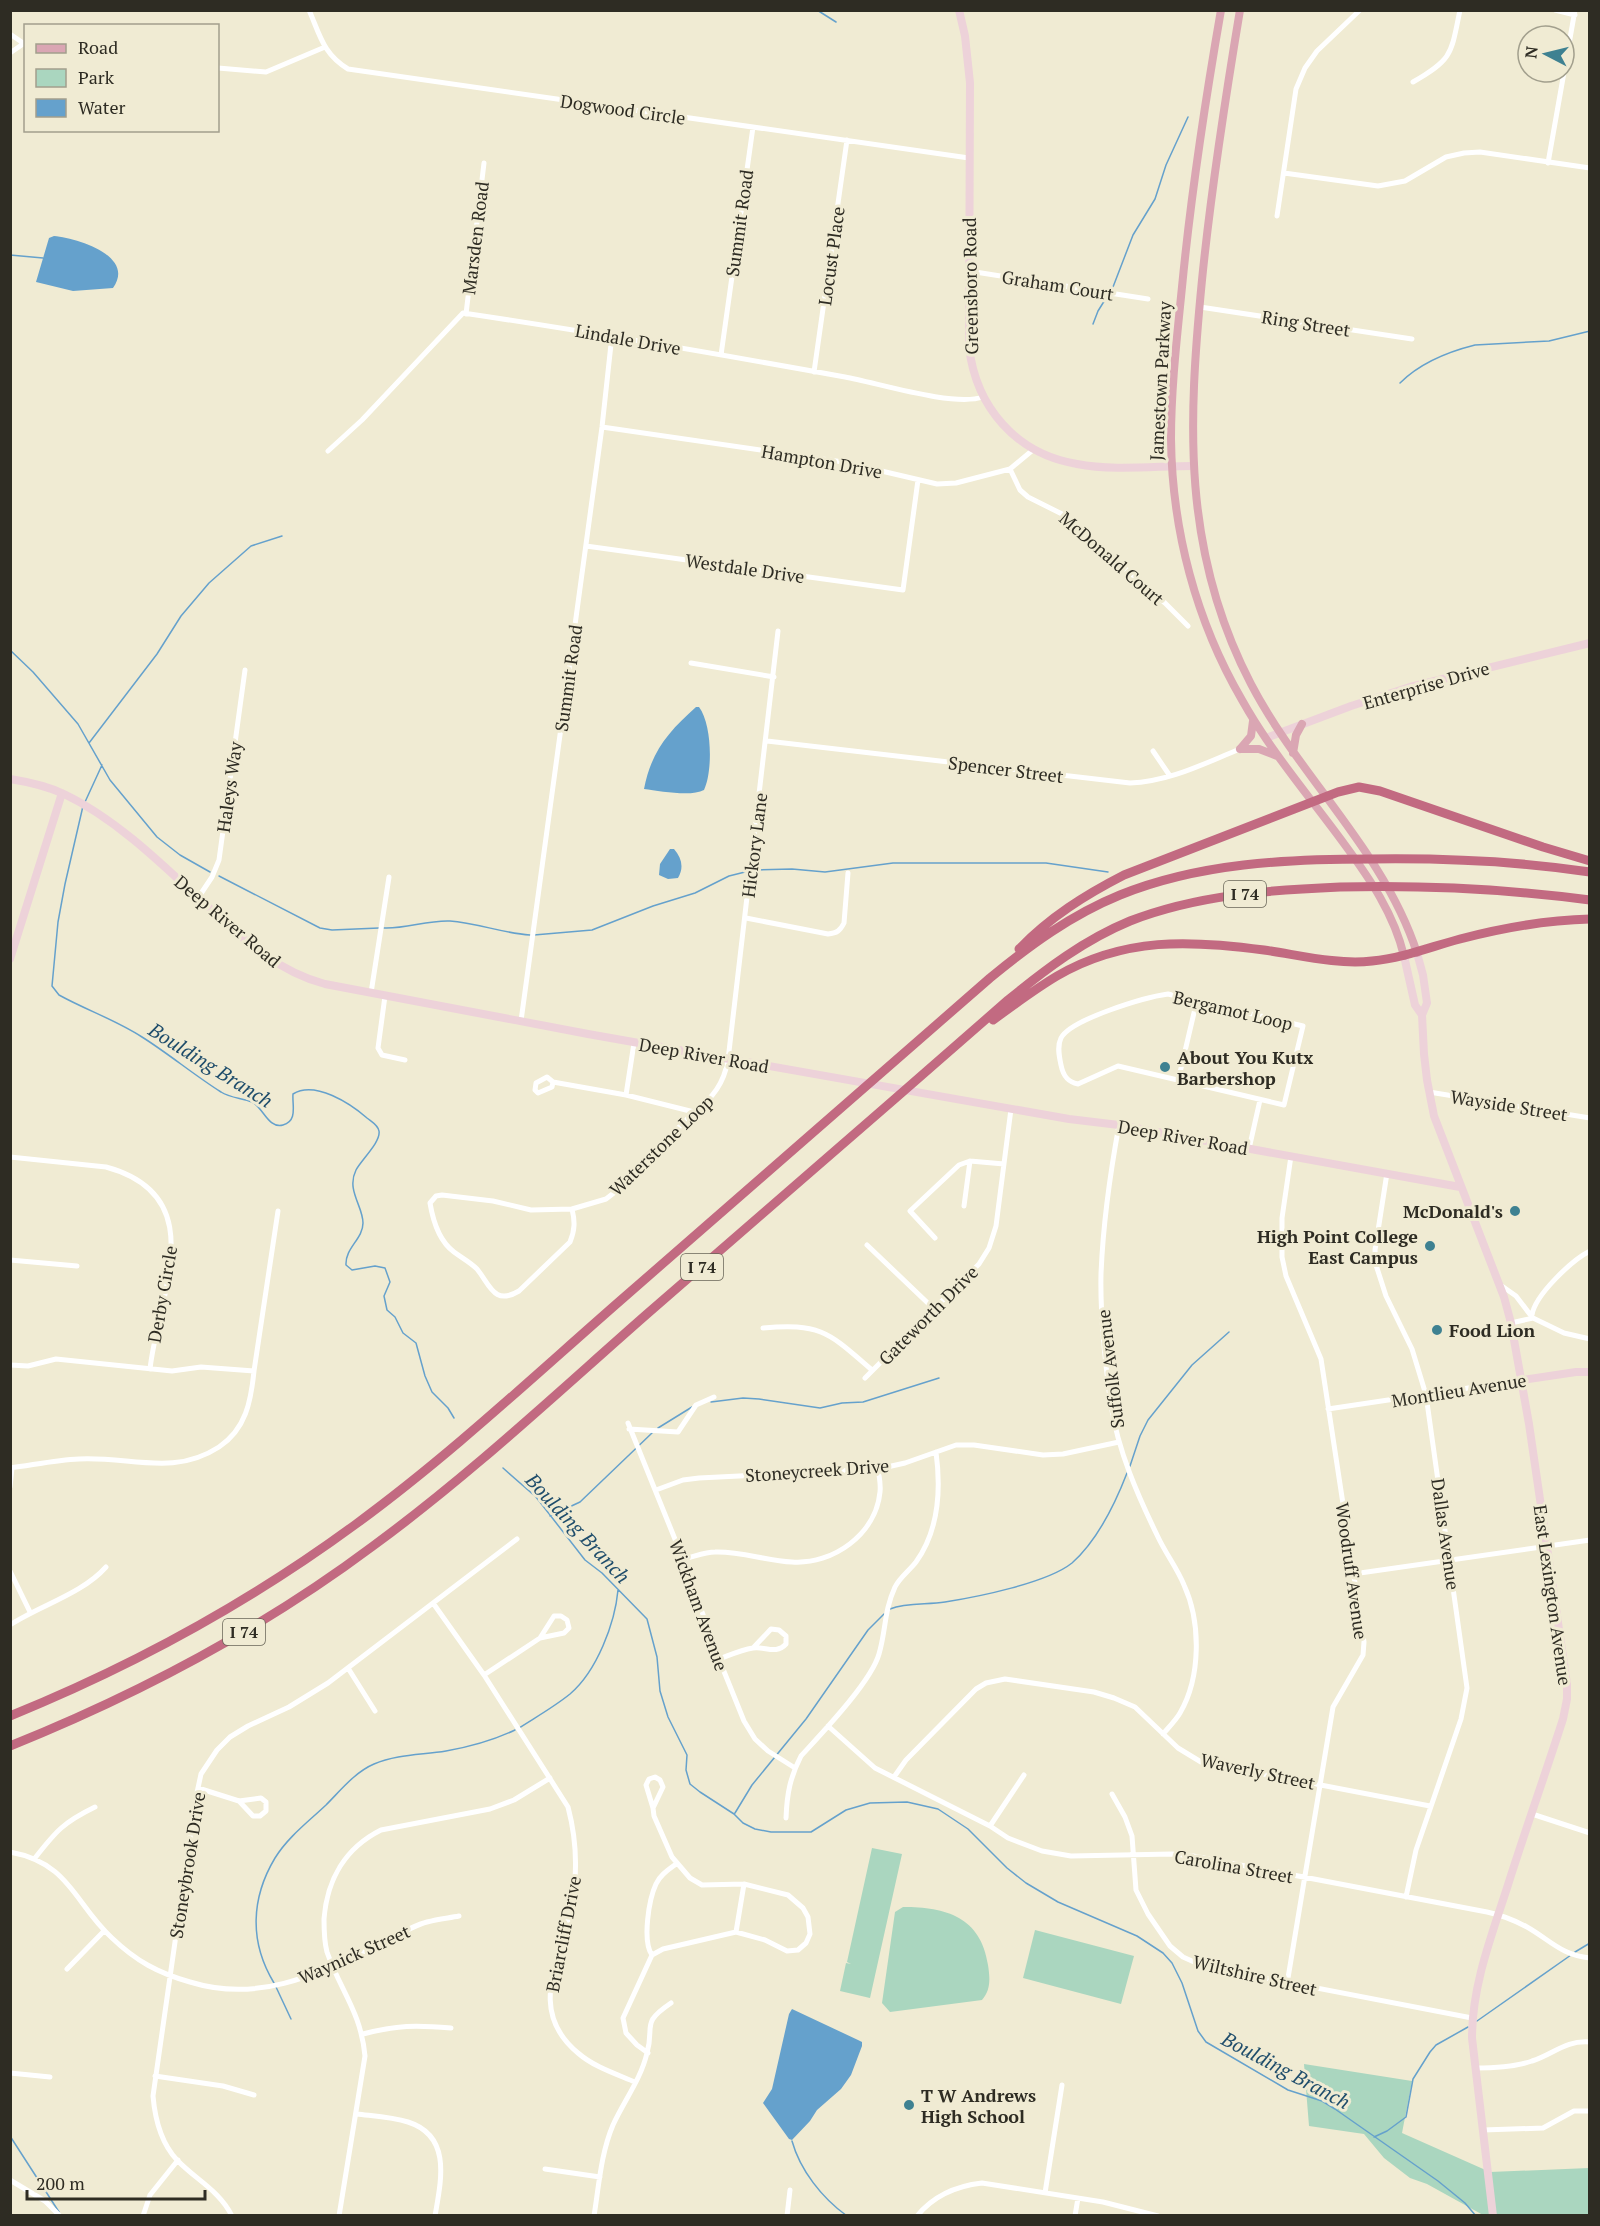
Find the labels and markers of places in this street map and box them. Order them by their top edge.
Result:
place label: About You Kutx Barbershop [1177,1045,1313,1090]
marker: About You Kutx Barbershop [1158,1060,1172,1074]
place label: McDonald's [1403,1199,1503,1223]
marker: McDonald's [1508,1204,1522,1218]
place label: High Point College East Campus [1257,1224,1418,1269]
marker: High Point College East Campus [1423,1239,1437,1253]
place label: Food Lion [1449,1318,1536,1342]
marker: Food Lion [1430,1323,1444,1337]
place label: T W Andrews High School [921,2083,1036,2128]
marker: T W Andrews High School [902,2098,916,2112]

